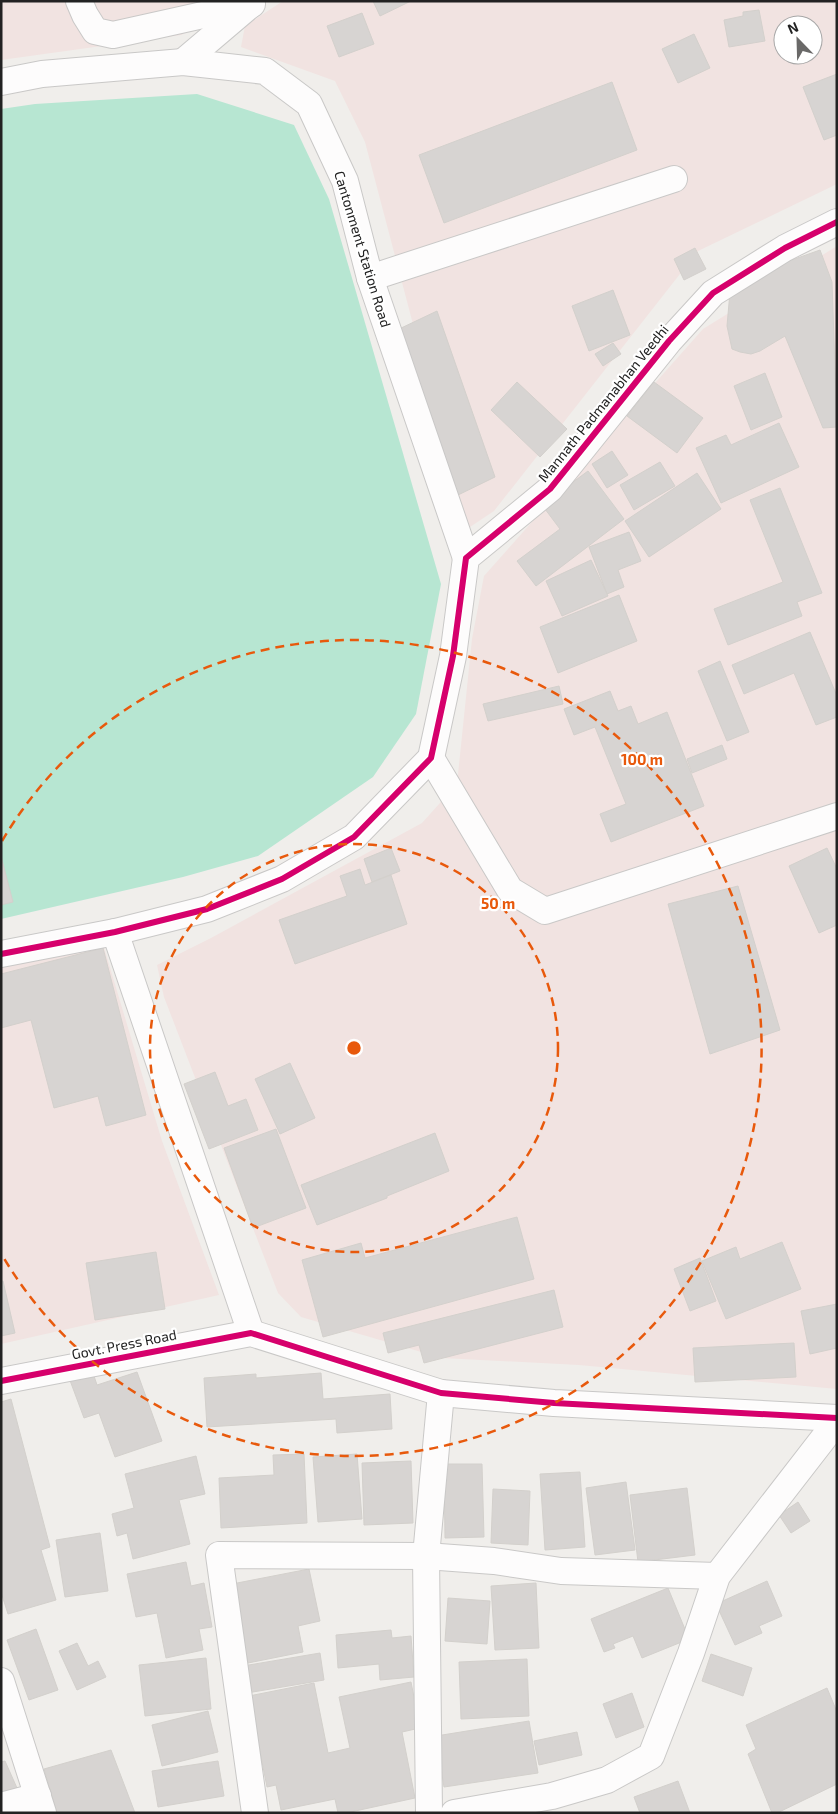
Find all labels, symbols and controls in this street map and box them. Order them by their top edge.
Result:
north arrow [773,15,823,65]
text: N [785,18,801,37]
street label: Cantonment Station Road [331,169,395,329]
street label: Mannath Padmanabhan Veedhi [534,321,672,485]
text: 100 m [621,750,663,768]
text: 50 m [481,894,515,912]
centre of rings [345,1039,363,1057]
street label: Govt. Press Road [70,1325,178,1363]

